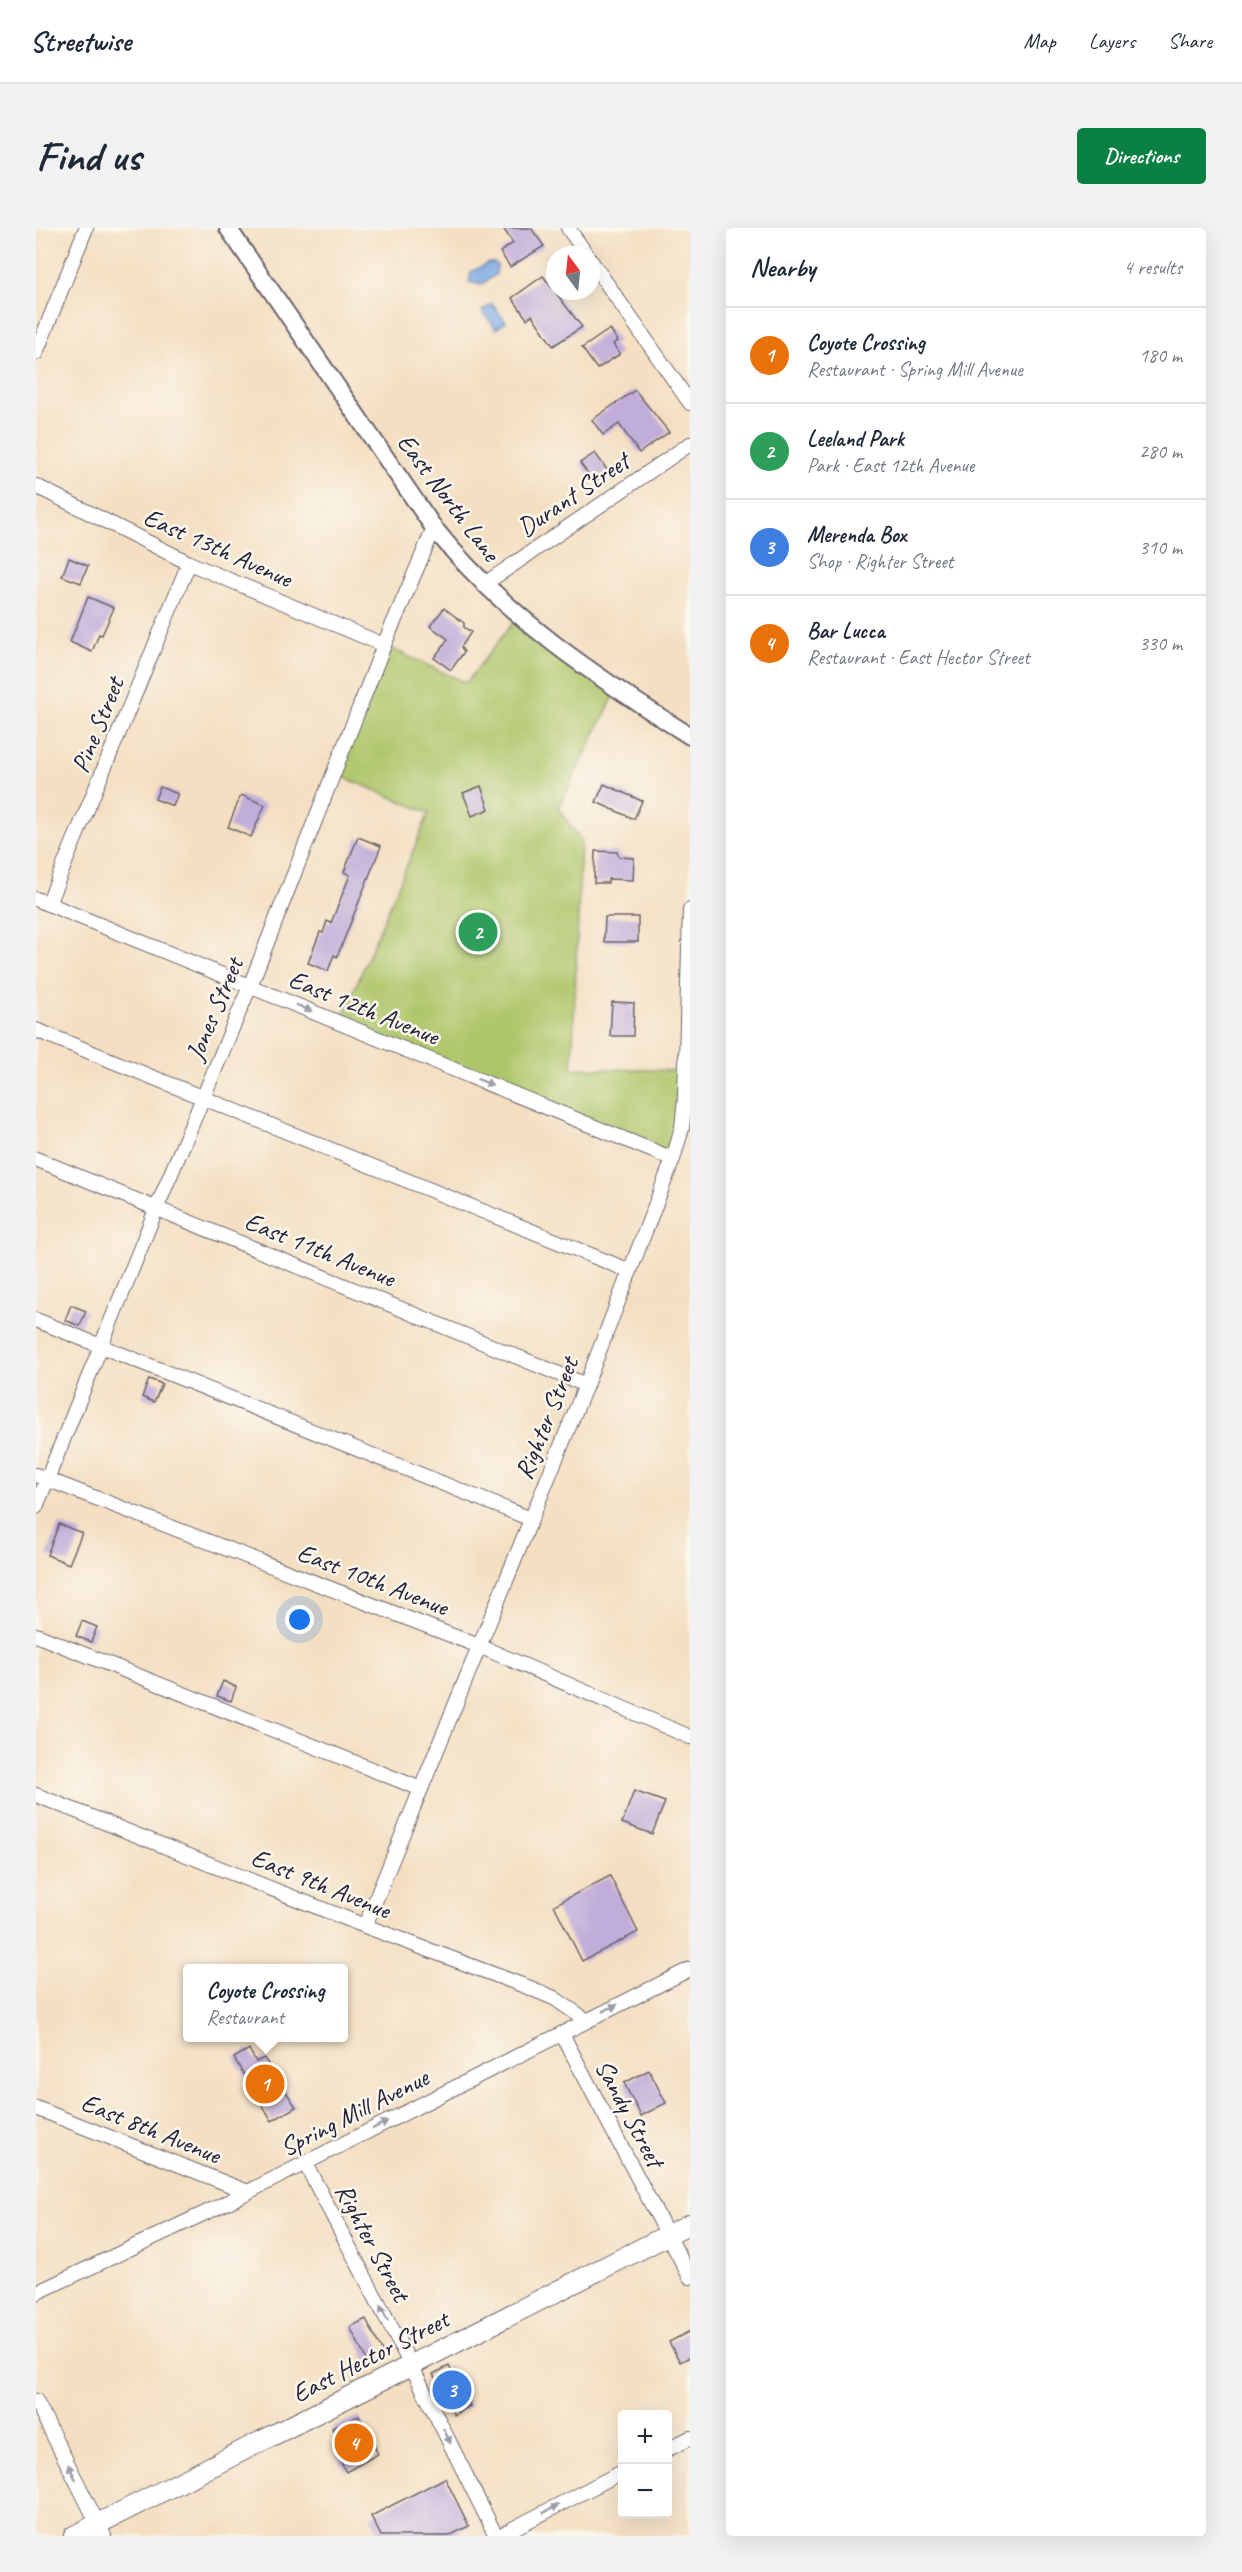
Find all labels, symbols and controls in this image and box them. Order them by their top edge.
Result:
text: Streetwise [30,24,131,59]
text: Map [1023,28,1056,54]
text: Layers [1089,28,1135,54]
text: Share [1168,28,1212,54]
button: Directions [1077,128,1206,184]
text: Find us [36,130,141,183]
north arrow [546,246,600,300]
text: Nearby [750,251,815,284]
text: 4 results [1123,255,1182,280]
text: Coyote Crossing [807,329,925,357]
text: 1 [765,343,774,368]
text: 180 m [1139,343,1182,368]
text: Restaurant · Spring Mill Avenue [807,357,1023,382]
text: Leeland Park [807,425,904,453]
street label: East North Lane [390,427,509,570]
text: 2 [765,439,774,464]
text: 280 m [1139,439,1182,464]
street label: Durant Street [511,443,638,544]
text: Park · East 12th Avenue [807,453,974,478]
street label: East 13th Avenue [139,500,298,595]
text: Merenda Box [807,521,906,549]
text: 3 [765,535,774,560]
text: 310 m [1139,535,1182,560]
text: Shop · Righter Street [807,549,953,574]
text: Bar Lucca [807,617,885,645]
text: 4 [765,631,774,656]
text: 330 m [1139,631,1182,656]
text: Restaurant · East Hector Street [807,645,1030,670]
street label: Pine Street [63,671,132,778]
pin: 2 [458,910,498,954]
street label: Jones Street [177,951,252,1067]
street label: East 12th Avenue [284,962,445,1053]
one-way arrow [296,1003,314,1013]
one-way arrow [476,1078,494,1087]
street label: East 11th Avenue [240,1204,401,1295]
street label: Righter Street [507,1350,587,1484]
street label: East 10th Avenue [293,1536,454,1624]
your location [285,1605,314,1634]
street label: East 9th Avenue [246,1841,397,1927]
popup [183,1964,348,2042]
text: Coyote Crossing [207,1977,324,2005]
one-way arrow [602,2003,619,2013]
text: Restaurant [207,2005,284,2030]
street label: Sandy Street [588,2054,673,2176]
street label: Spring Mill Avenue [274,2060,435,2164]
pin: 1 [246,2062,284,2106]
street label: East 8th Avenue [76,2086,227,2172]
one-way arrow [372,2121,389,2130]
street label: Righter Street [328,2178,418,2309]
street label: East Hector Street [286,2302,456,2410]
one-way arrow [379,2305,389,2322]
pin: 3 [432,2368,472,2412]
map controls [618,2410,672,2518]
button: + [618,2410,672,2464]
pin: 4 [334,2420,374,2466]
one-way arrow [442,2428,451,2445]
one-way arrow [67,2463,76,2480]
button: − [618,2464,672,2518]
one-way arrow [543,2504,560,2514]

